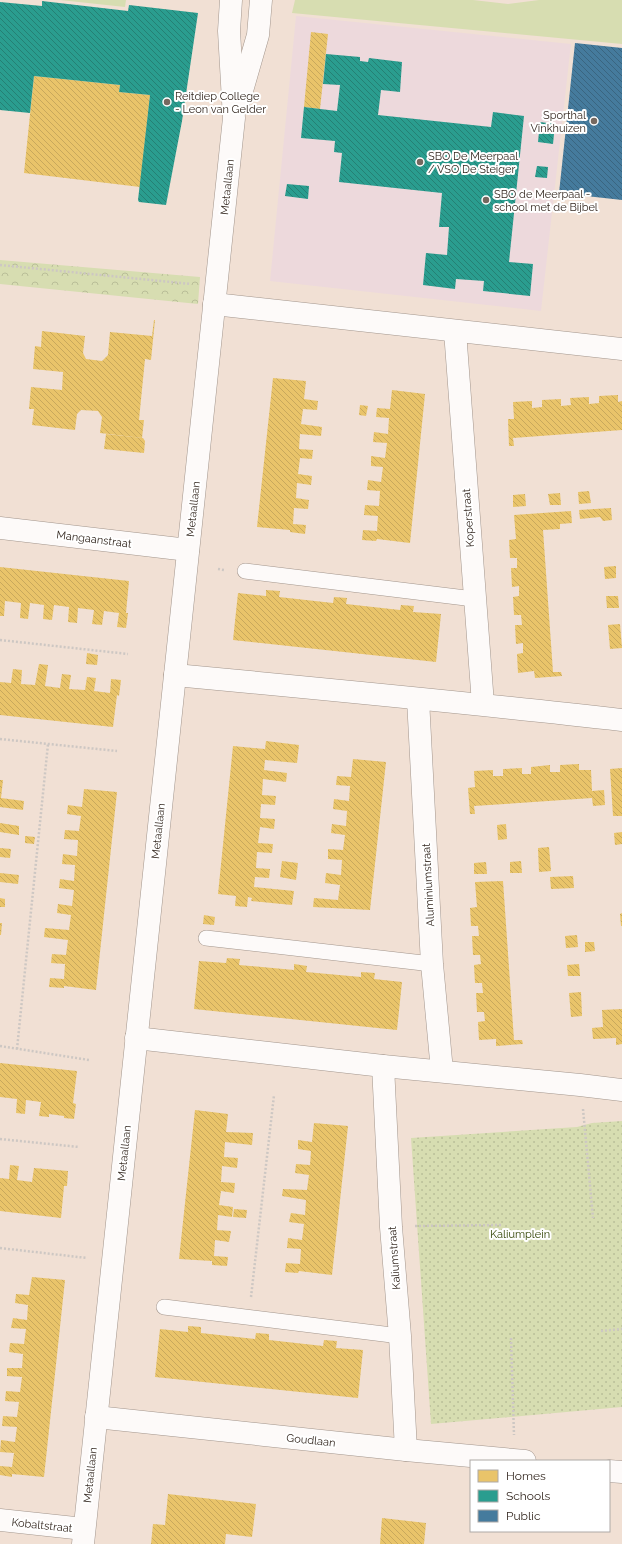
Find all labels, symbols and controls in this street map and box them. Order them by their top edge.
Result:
place label: Reitdiep College - Leon van Gelder [175,90,266,116]
marker: Reitdiep College - Leon van Gelder [162,97,172,107]
place label: Sporthal Vinkhuizen [530,109,586,135]
marker: Sporthal Vinkhuizen [589,116,599,126]
place label: SBO De Meerpaal / VSO De Steiger [428,150,518,176]
marker: SBO De Meerpaal / VSO De Steiger [415,157,425,167]
street label: Metaallaan [218,159,237,216]
place label: SBO de Meerpaal - school met de Bijbel [494,188,598,214]
marker: SBO de Meerpaal - school met de Bijbel [481,195,491,205]
street label: Metaallaan [184,481,203,538]
street label: Koperstraat [460,488,477,548]
street label: Mangaanstraat [56,528,133,551]
street label: Metaallaan [149,803,168,860]
street label: Aluminiumstraat [420,843,437,927]
street label: Metaallaan [115,1125,134,1182]
street label: Kaliumstraat [386,1225,403,1290]
park label: Kaliumplein [490,1228,550,1241]
street label: Goudlaan [286,1431,336,1450]
street label: Metaallaan [81,1447,100,1504]
legend [470,1460,610,1532]
text: Homes [506,1469,546,1483]
text: Schools [506,1489,550,1503]
text: Public [506,1509,541,1523]
street label: Kobaltstraat [11,1516,73,1535]

